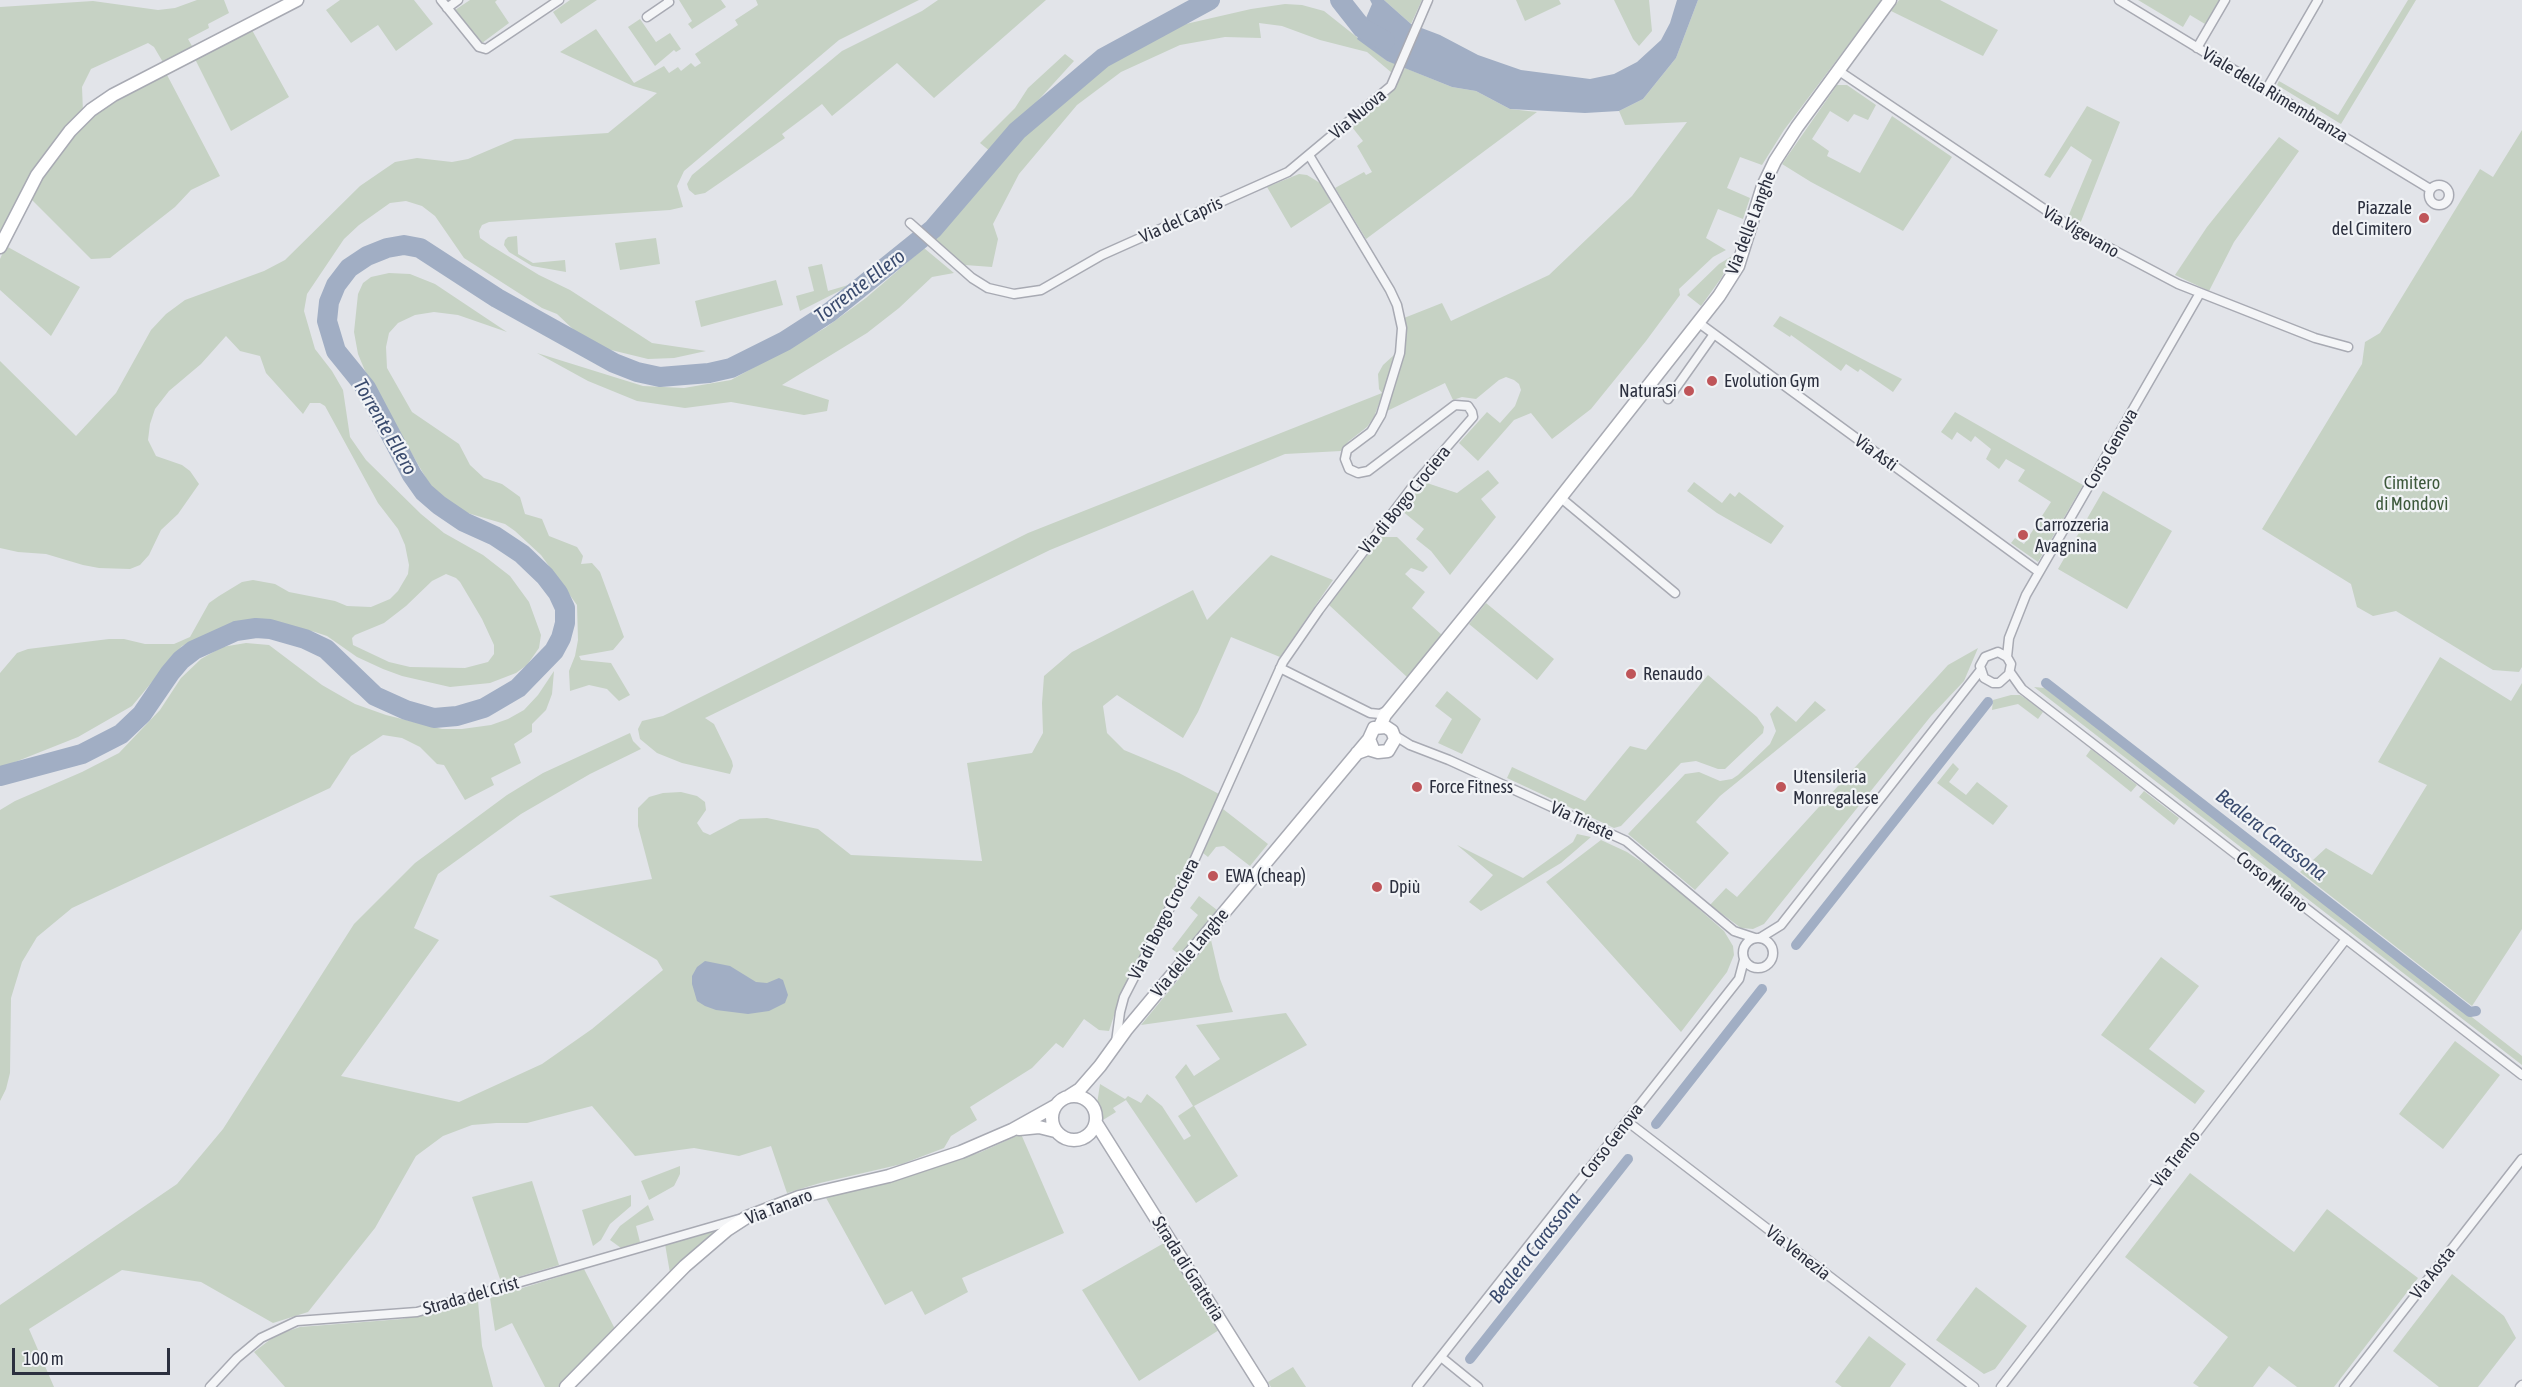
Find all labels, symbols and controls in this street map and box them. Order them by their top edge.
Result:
street label: Viale della Rimembranza [2198,43,2352,147]
street label: Via Nuova [1325,84,1391,144]
street label: Via delle Langhe [1721,168,1781,278]
street label: Via del Capris [1136,192,1226,248]
place label: Piazzale del Cimitero [2332,197,2412,240]
street label: Via Vigevano [2039,201,2123,263]
marker: Piazzale del Cimitero [2417,211,2431,225]
water label: Torrente Ellero [810,244,910,328]
place label: Evolution Gym [1724,370,1820,392]
marker: Evolution Gym [1705,374,1719,388]
water label: Torrente Ellero [348,375,422,479]
place label: NaturaSì [1619,380,1677,402]
marker: NaturaSì [1682,384,1696,398]
street label: Corso Genova [2079,405,2143,493]
street label: Via Asti [1850,430,1902,476]
street label: Via di Borgo Crociera [1355,441,1455,559]
park label: Cimitero di Mondovì [2376,472,2448,514]
place label: Carrozzeria Avagnina [2035,514,2109,556]
marker: Carrozzeria Avagnina [2016,528,2030,542]
place label: Renaudo [1643,663,1703,685]
marker: Renaudo [1624,667,1638,681]
place label: Utensileria Monregalese [1793,766,1879,808]
place label: Force Fitness [1429,776,1513,798]
marker: Force Fitness [1410,780,1424,794]
marker: Utensileria Monregalese [1774,780,1788,794]
water label: Bealera Carassona [2211,784,2331,886]
street label: Via Trieste [1547,797,1617,845]
street label: Corso Milano [2232,847,2312,917]
street label: Via di Borgo Crociera [1124,855,1204,983]
place label: EWA (cheap) [1225,865,1306,887]
marker: EWA (cheap) [1206,869,1220,883]
place label: Dpiù [1389,876,1420,898]
marker: Dpiù [1370,880,1384,894]
street label: Via delle Langhe [1147,904,1233,1002]
street label: Corso Genova [1576,1099,1648,1183]
street label: Via Trento [2147,1126,2205,1192]
street label: Via Tanaro [743,1184,815,1230]
water label: Bealera Carassona [1484,1188,1586,1308]
street label: Strada di Gratteria [1147,1213,1229,1325]
street label: Via Venezia [1761,1221,1835,1285]
street label: Via Aosta [2406,1242,2460,1304]
street label: Strada del Crist [421,1272,521,1320]
scale bar [15,1336,172,1374]
text: 100 m [23,1348,64,1369]

